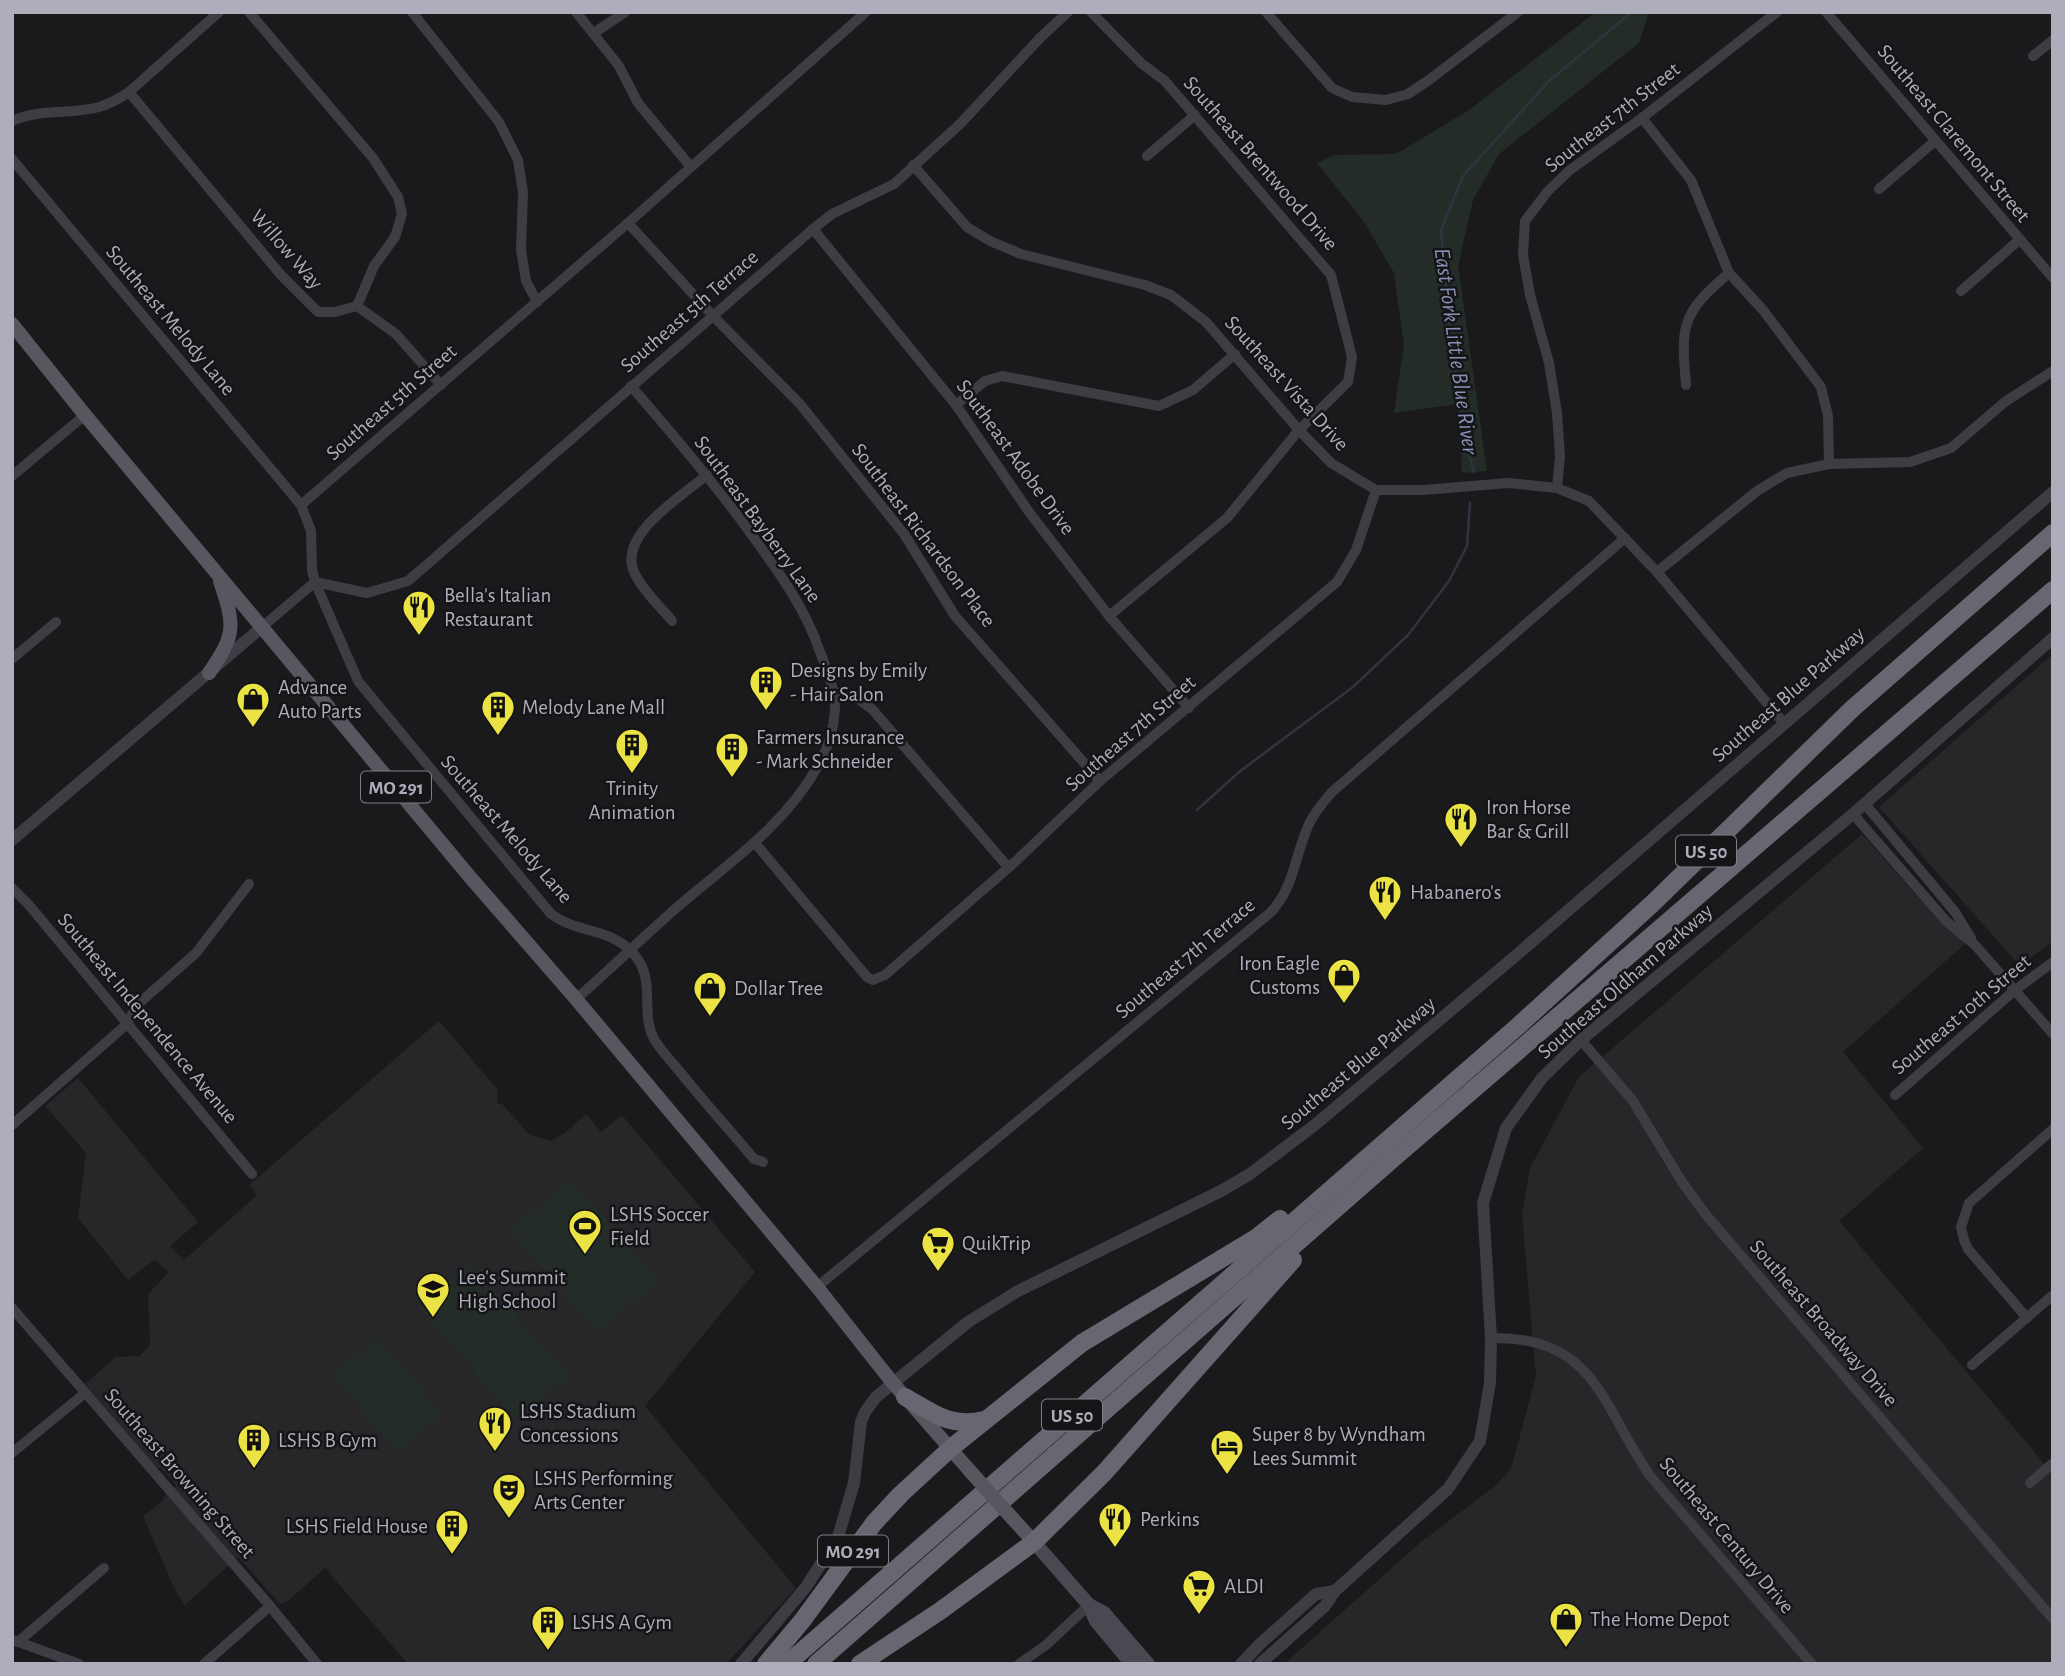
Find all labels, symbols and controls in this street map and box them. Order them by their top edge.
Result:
street label: Southeast Claremont Street [1873,40,2034,226]
street label: Southeast 7th Street [1541,58,1684,176]
street label: Southeast Brentwood Drive [1180,72,1342,254]
street label: Willow Way [247,206,327,293]
street label: Southeast Melody Lane [102,241,239,399]
street label: Southeast 5th Terrace [617,246,762,377]
water label: East Fork Little Blue River [1430,247,1481,456]
street label: Southeast Vista Drive [1221,312,1353,455]
street label: Southeast 5th Street [322,340,461,464]
street label: Southeast Adobe Drive [952,376,1079,539]
street label: Southeast Bayberry Lane [690,432,825,607]
street label: Southeast Richardson Place [848,440,999,631]
place label: Bella's Italian Restaurant [444,585,551,630]
restaurant icon: Bella's Italian Restaurant [400,588,438,637]
street label: Southeast Blue Parkway [1708,623,1869,766]
place label: Designs by Emily - Hair Salon [790,660,927,705]
building icon: Designs by Emily - Hair Salon [747,663,785,712]
street label: Southeast 7th Street [1061,671,1200,795]
place label: Advance Auto Parts [278,677,362,722]
shop icon: Advance Auto Parts [234,680,272,729]
building icon: Melody Lane Mall [479,688,517,737]
place label: Melody Lane Mall [522,697,665,718]
building icon: Trinity Animation [613,726,651,775]
place label: Farmers Insurance - Mark Schneider [756,727,904,772]
building icon: Farmers Insurance - Mark Schneider [713,730,751,779]
street label: Southeast Melody Lane [437,751,576,907]
road number: MO 291 [361,772,431,802]
place label: Trinity Animation [588,778,676,823]
place label: Iron Horse Bar & Grill [1486,797,1571,842]
restaurant icon: Iron Horse Bar & Grill [1442,800,1480,849]
road number: US 50 [1676,836,1736,866]
restaurant icon: Habanero's [1366,873,1404,922]
place label: Habanero's [1410,882,1502,903]
street label: Southeast 7th Terrace [1112,894,1259,1023]
street label: Southeast Oldham Parkway [1534,900,1717,1063]
street label: Southeast Independence Avenue [54,909,242,1127]
street label: Southeast 10th Street [1888,950,2035,1078]
place label: Iron Eagle Customs [1239,953,1320,998]
shop icon: Iron Eagle Customs [1325,956,1363,1005]
shop icon: Dollar Tree [691,969,729,1018]
place label: Dollar Tree [734,978,823,999]
street label: Southeast Blue Parkway [1277,993,1439,1134]
place label: LSHS Soccer Field [610,1204,709,1249]
sports icon: LSHS Soccer Field [566,1207,604,1256]
supermarket icon: QuikTrip [919,1224,957,1273]
place label: QuikTrip [962,1233,1031,1254]
street label: Southeast Broadway Drive [1746,1236,1902,1411]
place label: Lee's Summit High School [458,1267,566,1312]
school or university icon: Lee's Summit High School [414,1270,452,1319]
street label: Southeast Browning Street [100,1384,259,1562]
road number: US 50 [1042,1400,1102,1430]
place label: LSHS Stadium Concessions [520,1401,636,1446]
restaurant icon: LSHS Stadium Concessions [476,1404,514,1453]
building icon: LSHS B Gym [235,1421,273,1470]
place label: Super 8 by Wyndham Lees Summit [1252,1424,1426,1469]
hotel icon: Super 8 by Wyndham Lees Summit [1208,1427,1246,1476]
place label: LSHS B Gym [278,1430,377,1451]
street label: Southeast Century Drive [1655,1453,1798,1617]
place label: LSHS Performing Arts Center [534,1468,673,1513]
theatre icon: LSHS Performing Arts Center [490,1471,528,1520]
restaurant icon: Perkins [1096,1500,1134,1549]
building icon: LSHS Field House [433,1507,471,1556]
place label: Perkins [1140,1509,1200,1530]
place label: LSHS Field House [286,1516,428,1537]
road number: MO 291 [818,1536,888,1567]
supermarket icon: ALDI [1180,1567,1218,1616]
place label: ALDI [1224,1576,1264,1597]
shop icon: The Home Depot [1547,1600,1585,1649]
building icon: LSHS A Gym [529,1603,567,1652]
place label: The Home Depot [1590,1609,1729,1630]
place label: LSHS A Gym [572,1612,672,1633]

